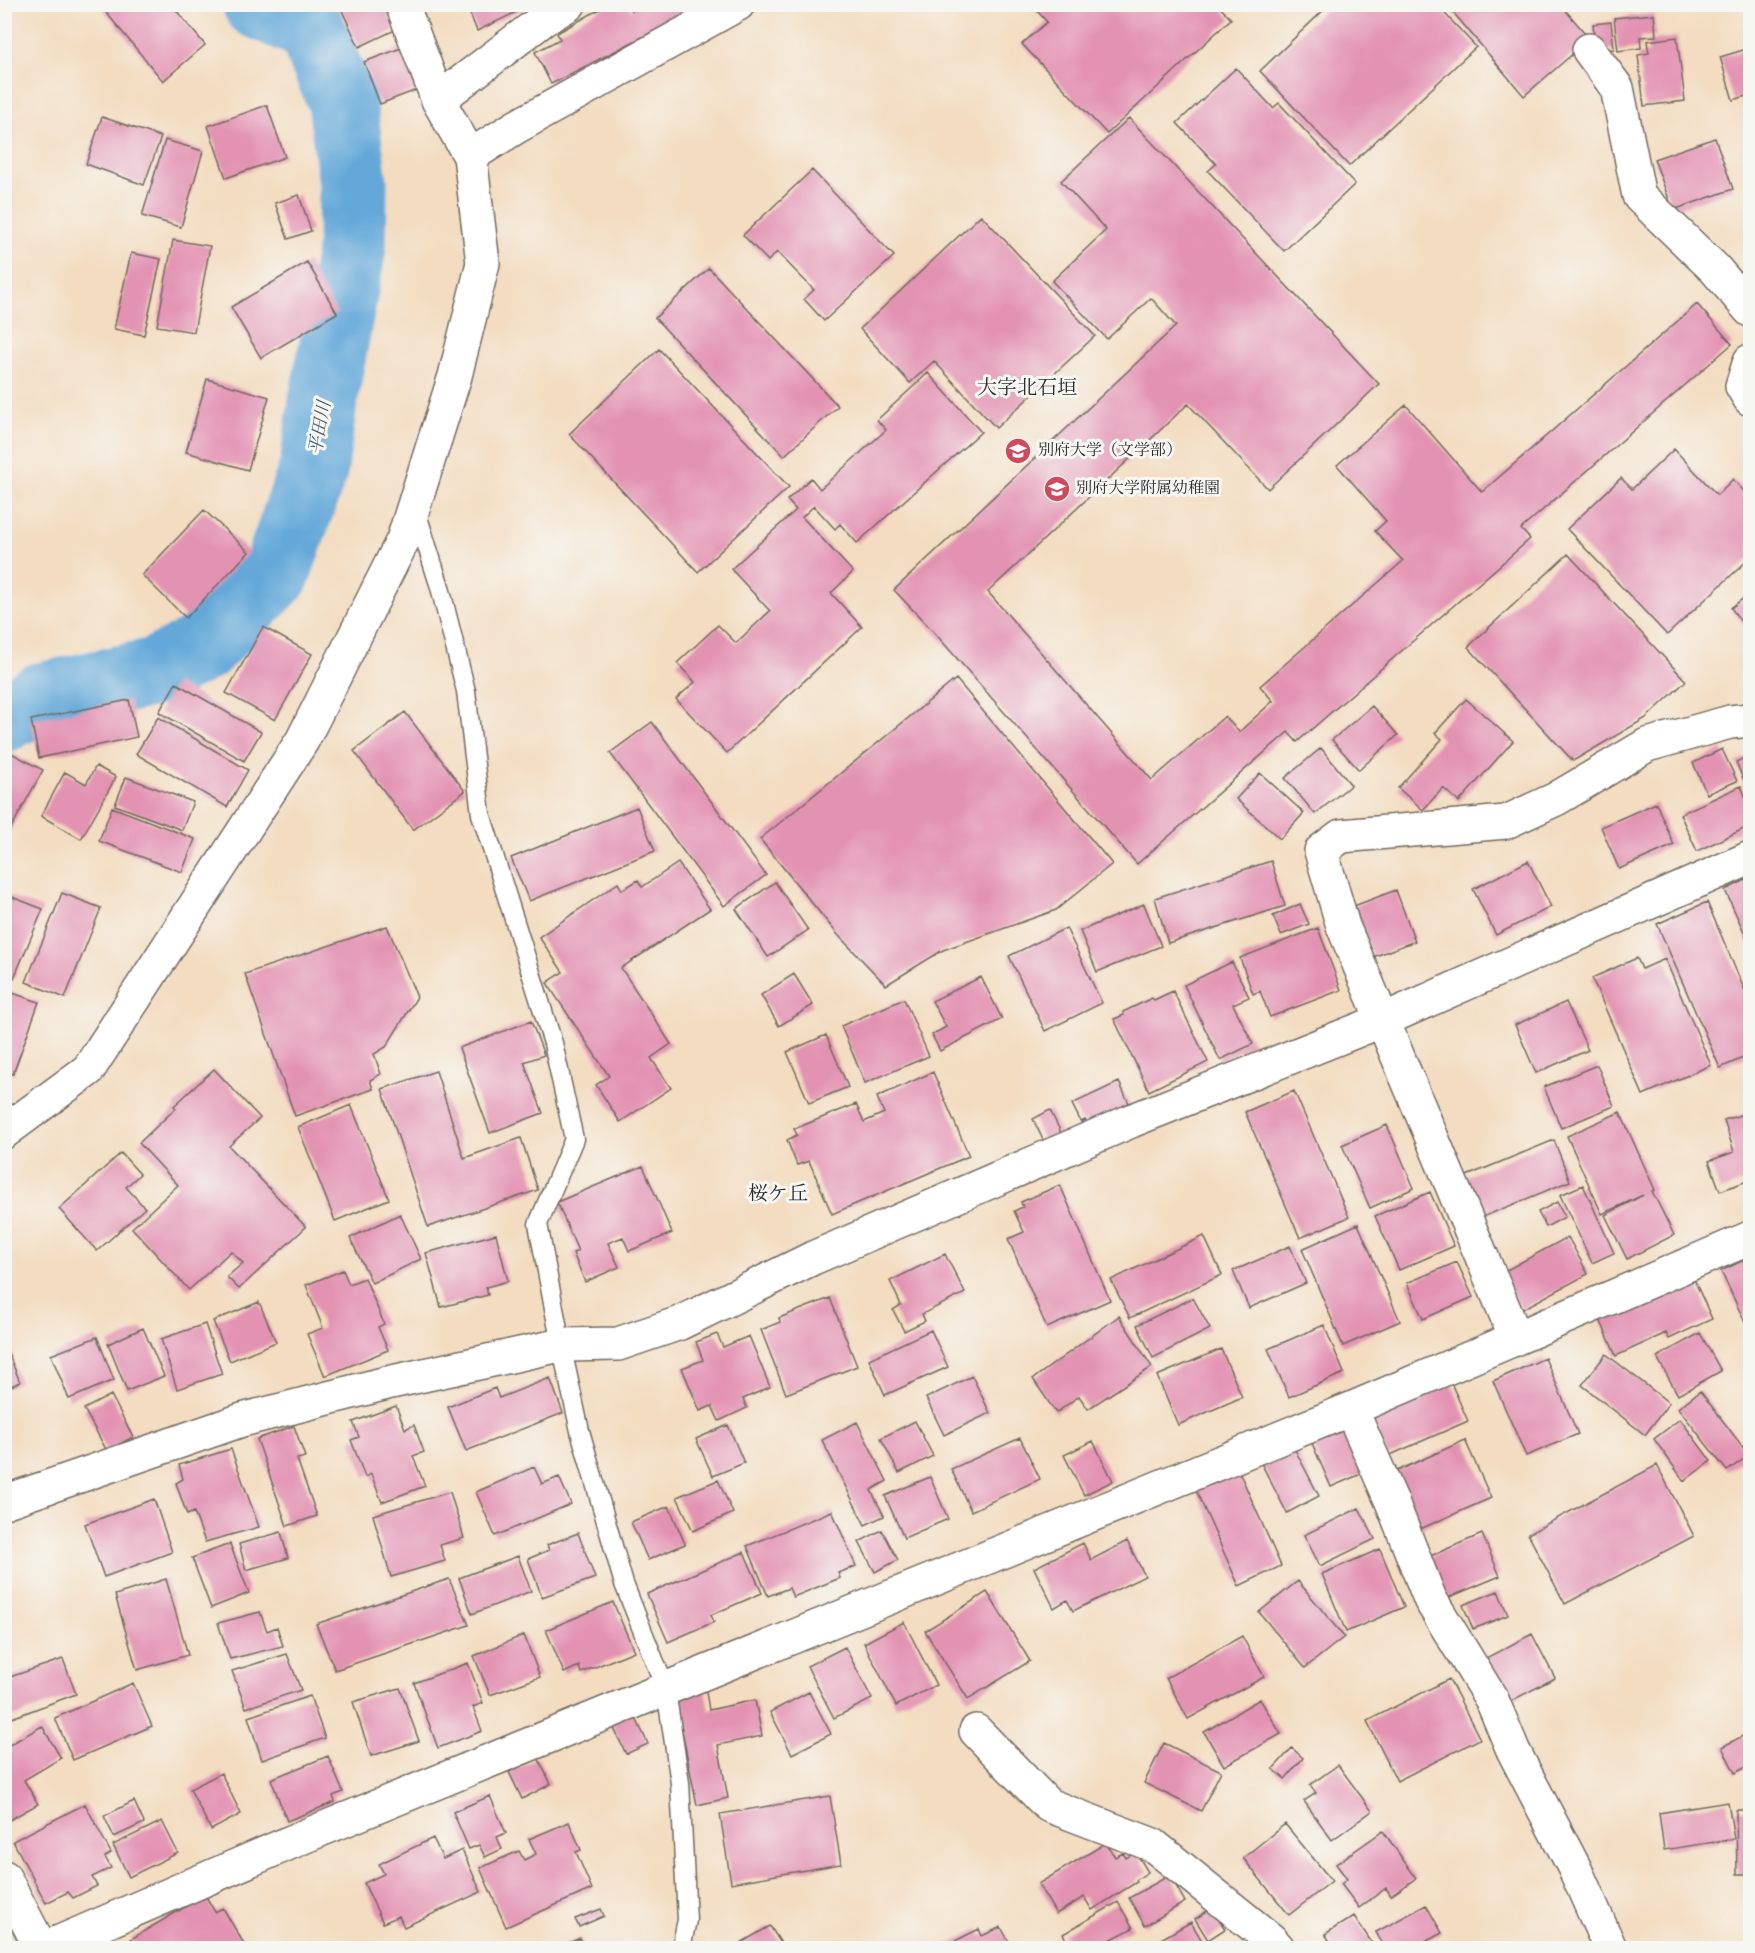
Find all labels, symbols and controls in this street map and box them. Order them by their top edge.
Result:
district label: 大字北石垣 [977,376,1077,401]
water label: 平田川 [305,397,337,457]
school or university icon: 別府大学（文学部） [1003,436,1033,466]
place label: 別府大学（文学部） [1038,441,1182,461]
school or university icon: 別府大学附属幼稚園 [1042,474,1072,504]
place label: 別府大学附属幼稚園 [1076,479,1220,499]
district label: 桜ケ丘 [748,1182,808,1207]

